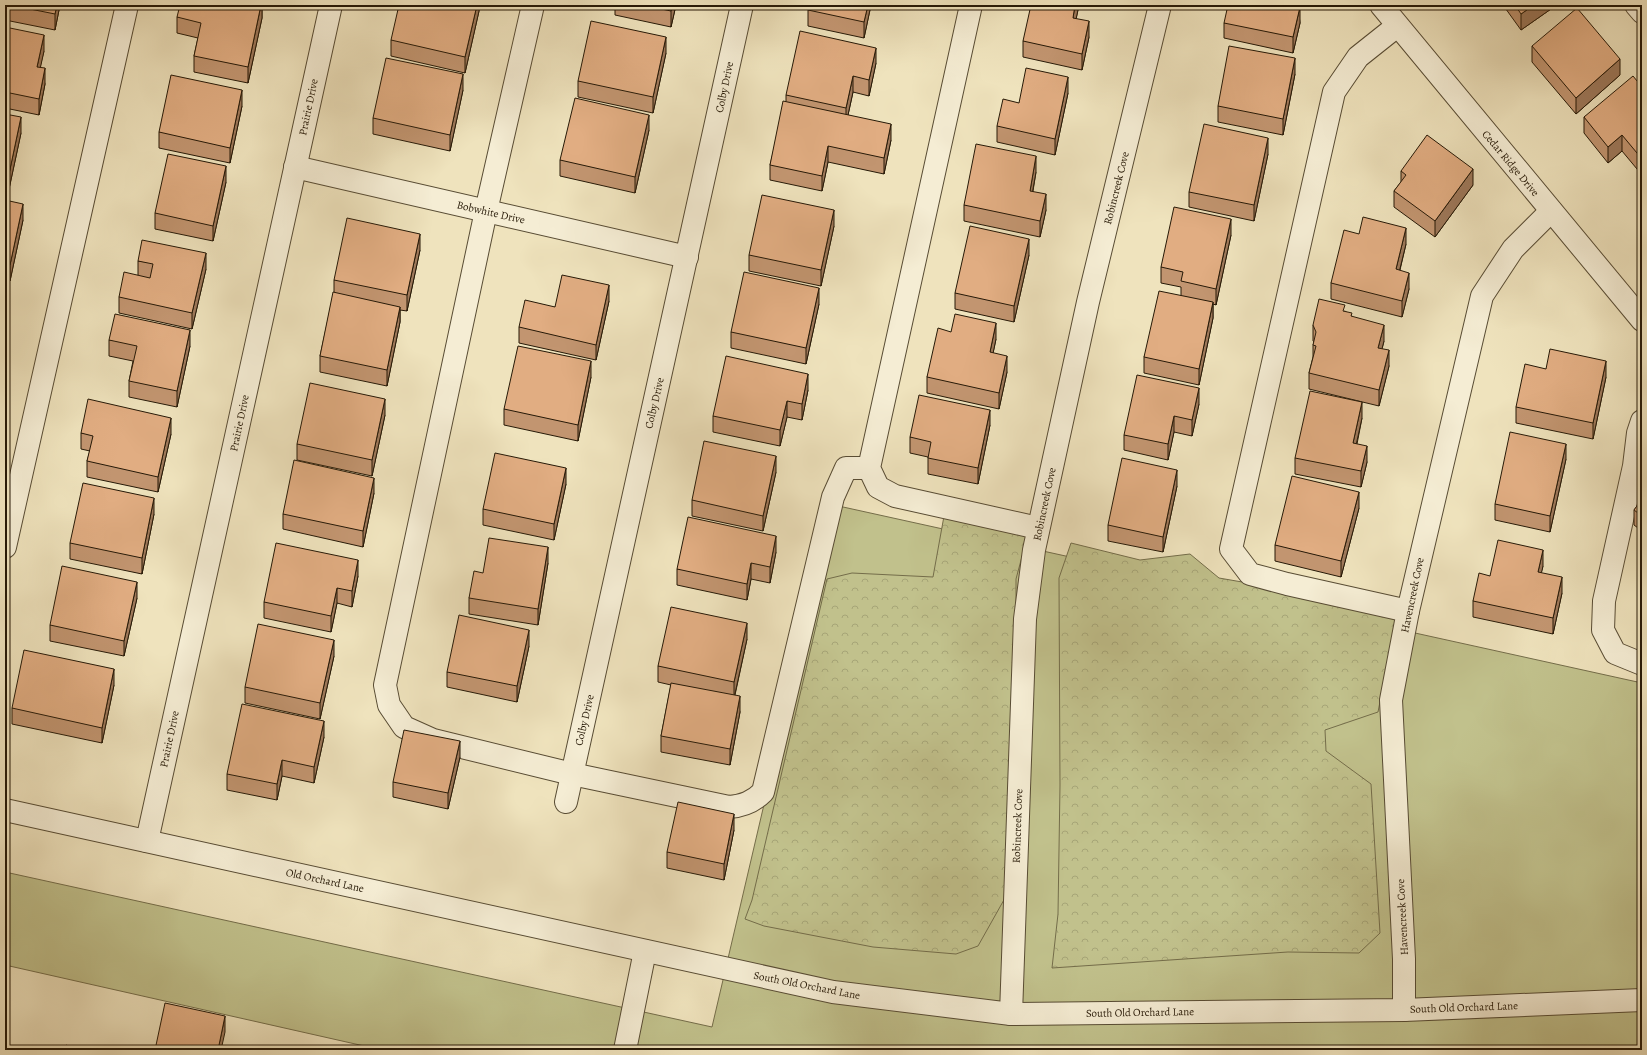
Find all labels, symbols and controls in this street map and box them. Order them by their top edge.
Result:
street label: Colby Drive [712,60,737,114]
street label: Prairie Drive [295,77,322,137]
street label: Cedar Ridge Drive [1479,127,1543,200]
street label: Robincreek Cove [1100,150,1133,226]
street label: Bobwhite Drive [455,197,527,228]
street label: Colby Drive [641,376,668,430]
street label: Prairie Drive [226,393,253,453]
street label: Robincreek Cove [1029,466,1060,542]
street label: Havencreek Cove [1397,556,1428,634]
street label: Colby Drive [571,693,598,747]
street label: Prairie Drive [156,709,183,769]
street label: Robincreek Cove [1009,788,1026,863]
street label: Old Orchard Lane [284,865,365,896]
street label: Havencreek Cove [1393,878,1412,956]
street label: South Old Orchard Lane [752,968,862,1003]
street label: South Old Orchard Lane [1410,998,1518,1017]
street label: South Old Orchard Lane [1086,1004,1194,1021]

